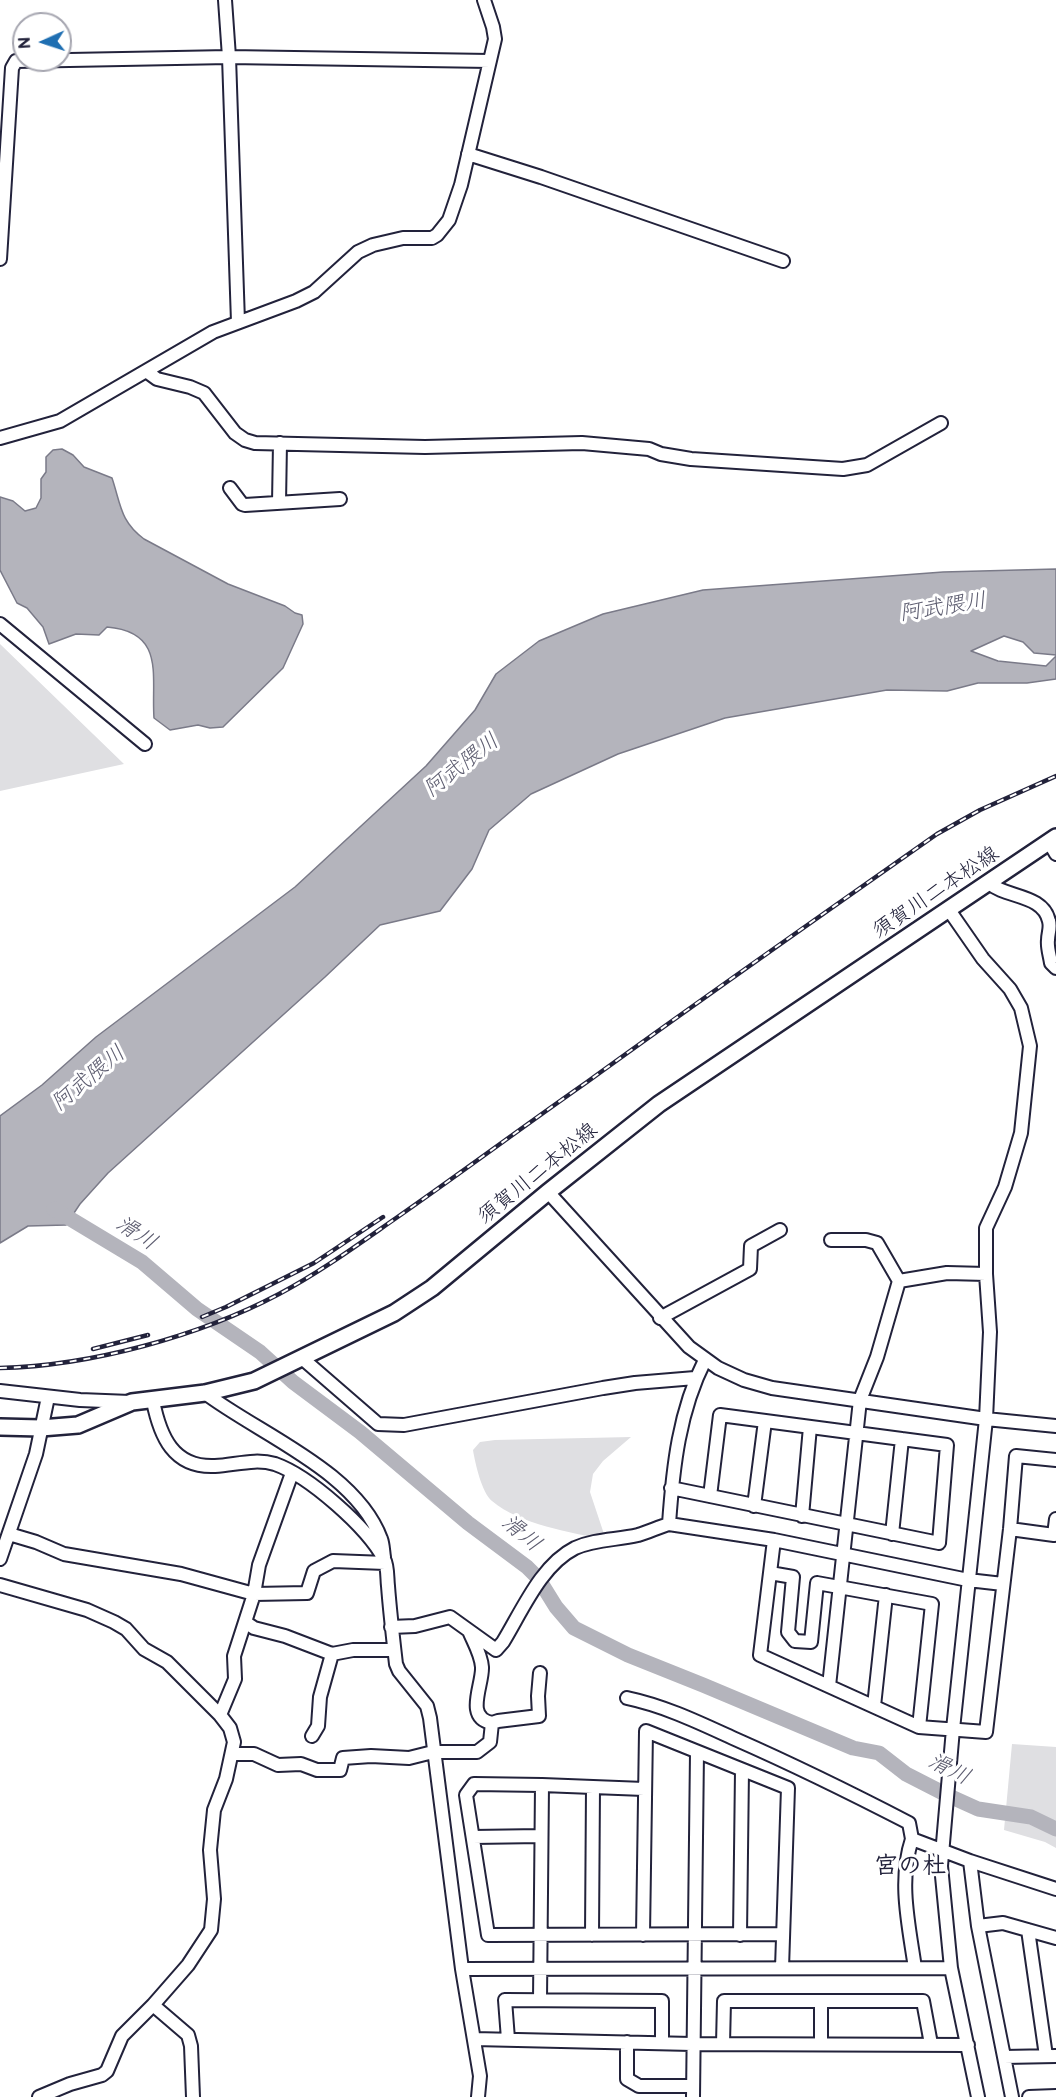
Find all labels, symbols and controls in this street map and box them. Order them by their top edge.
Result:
north arrow [12,12,72,72]
text: N [16,36,35,49]
water label: 阿武隈川 [897,588,989,628]
water label: 阿武隈川 [419,729,505,803]
street label: 須賀川二本松線 [868,841,1004,945]
water label: 阿武隈川 [47,1041,131,1117]
street label: 須賀川二本松線 [473,1118,603,1230]
water label: 滑川 [110,1211,162,1257]
water label: 滑川 [496,1510,546,1558]
water label: 滑川 [923,1748,975,1792]
district label: 宮の杜 [874,1853,946,1881]

